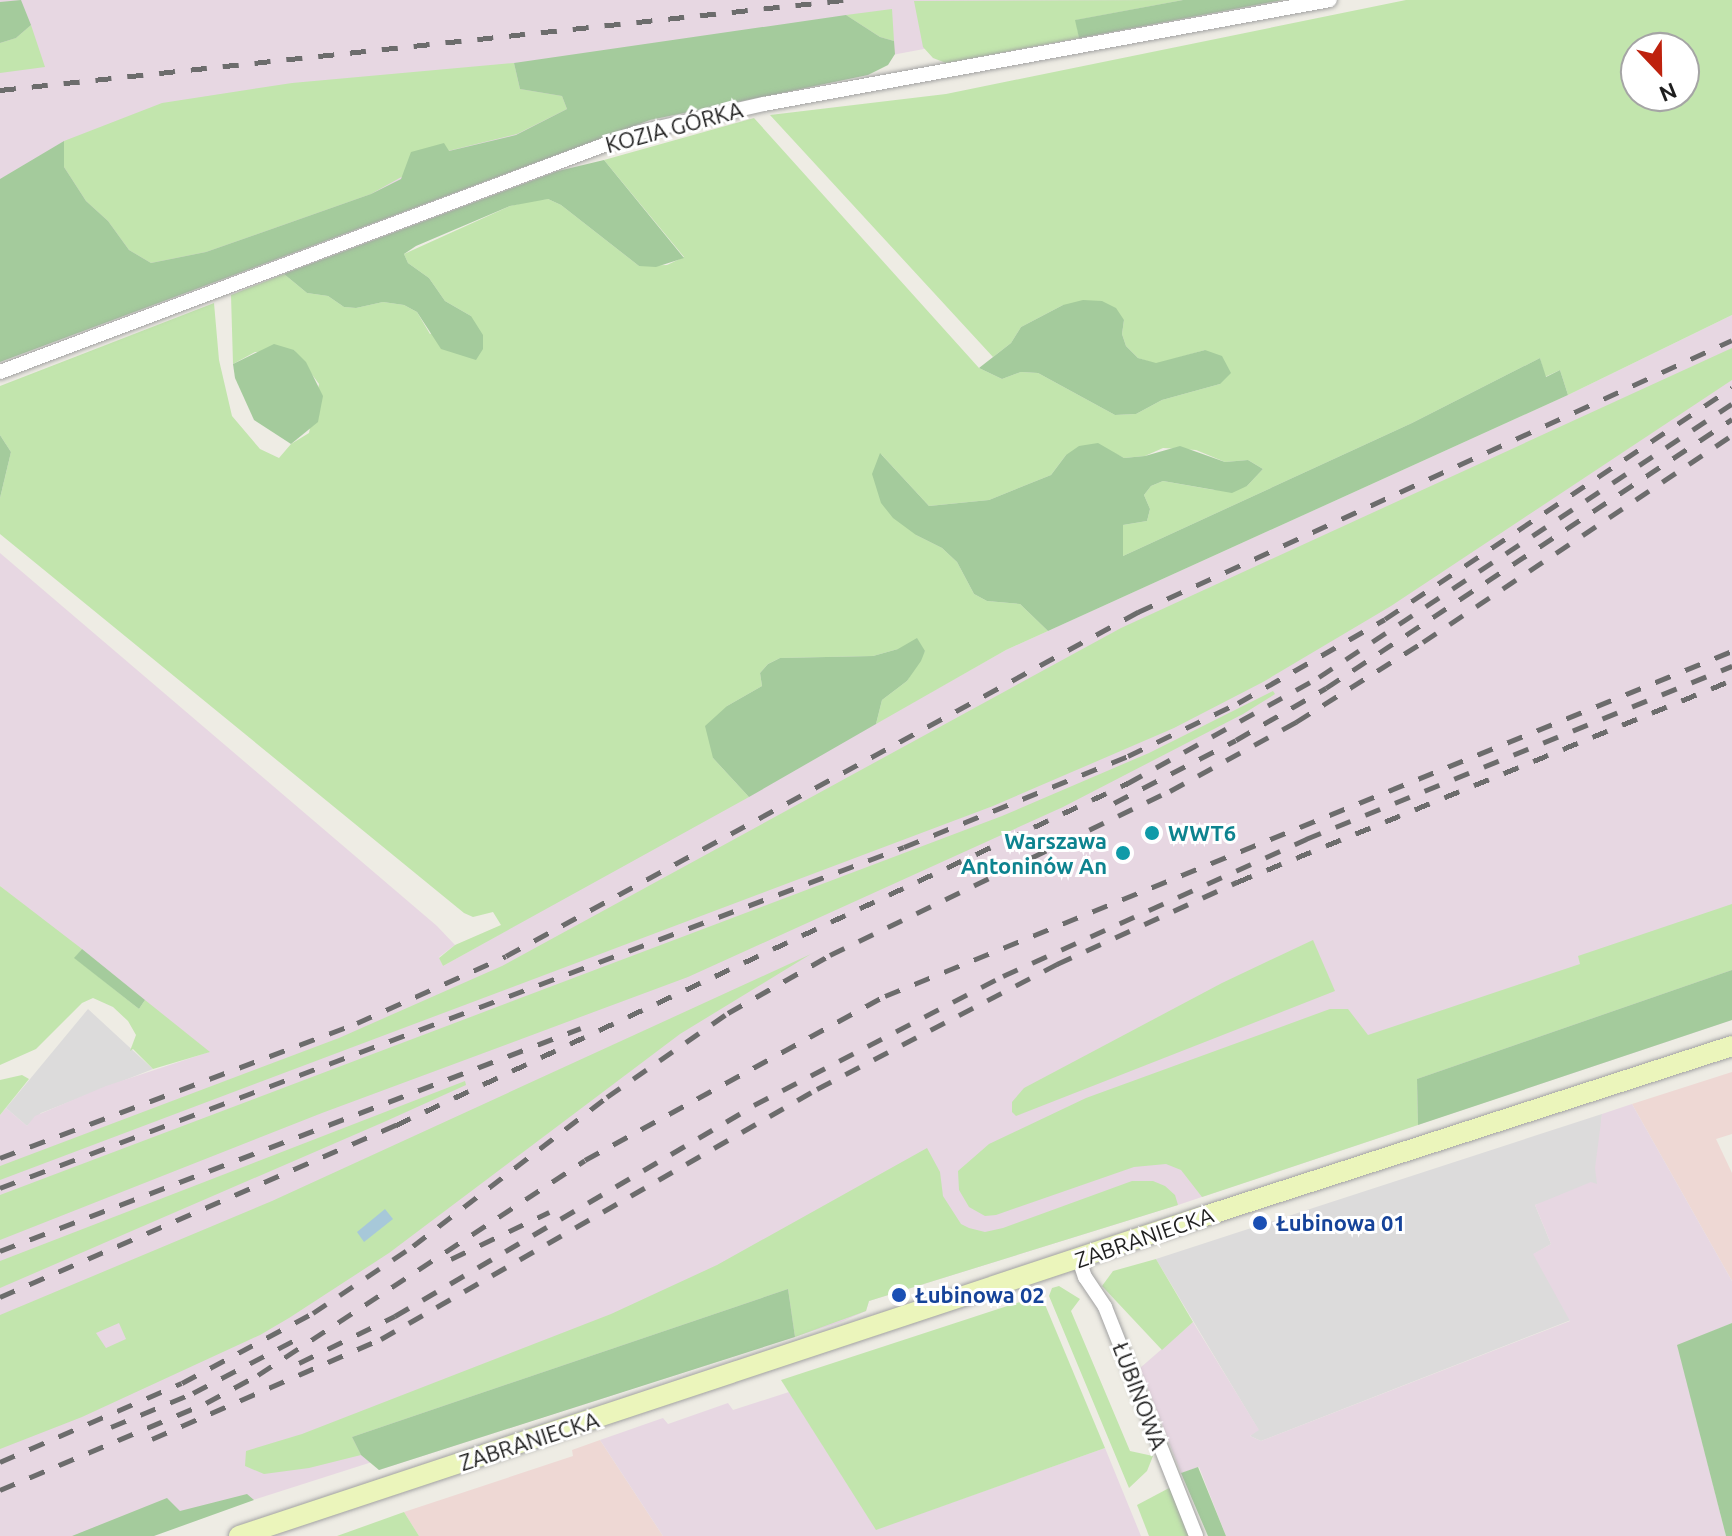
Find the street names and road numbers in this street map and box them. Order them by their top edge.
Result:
street label: KOZIA GÓRKA [602,96,746,158]
street label: ZABRANIECKA [1071,1201,1217,1273]
street label: ŁUBINOWA [1107,1338,1173,1454]
street label: ZABRANIECKA [456,1406,602,1476]

